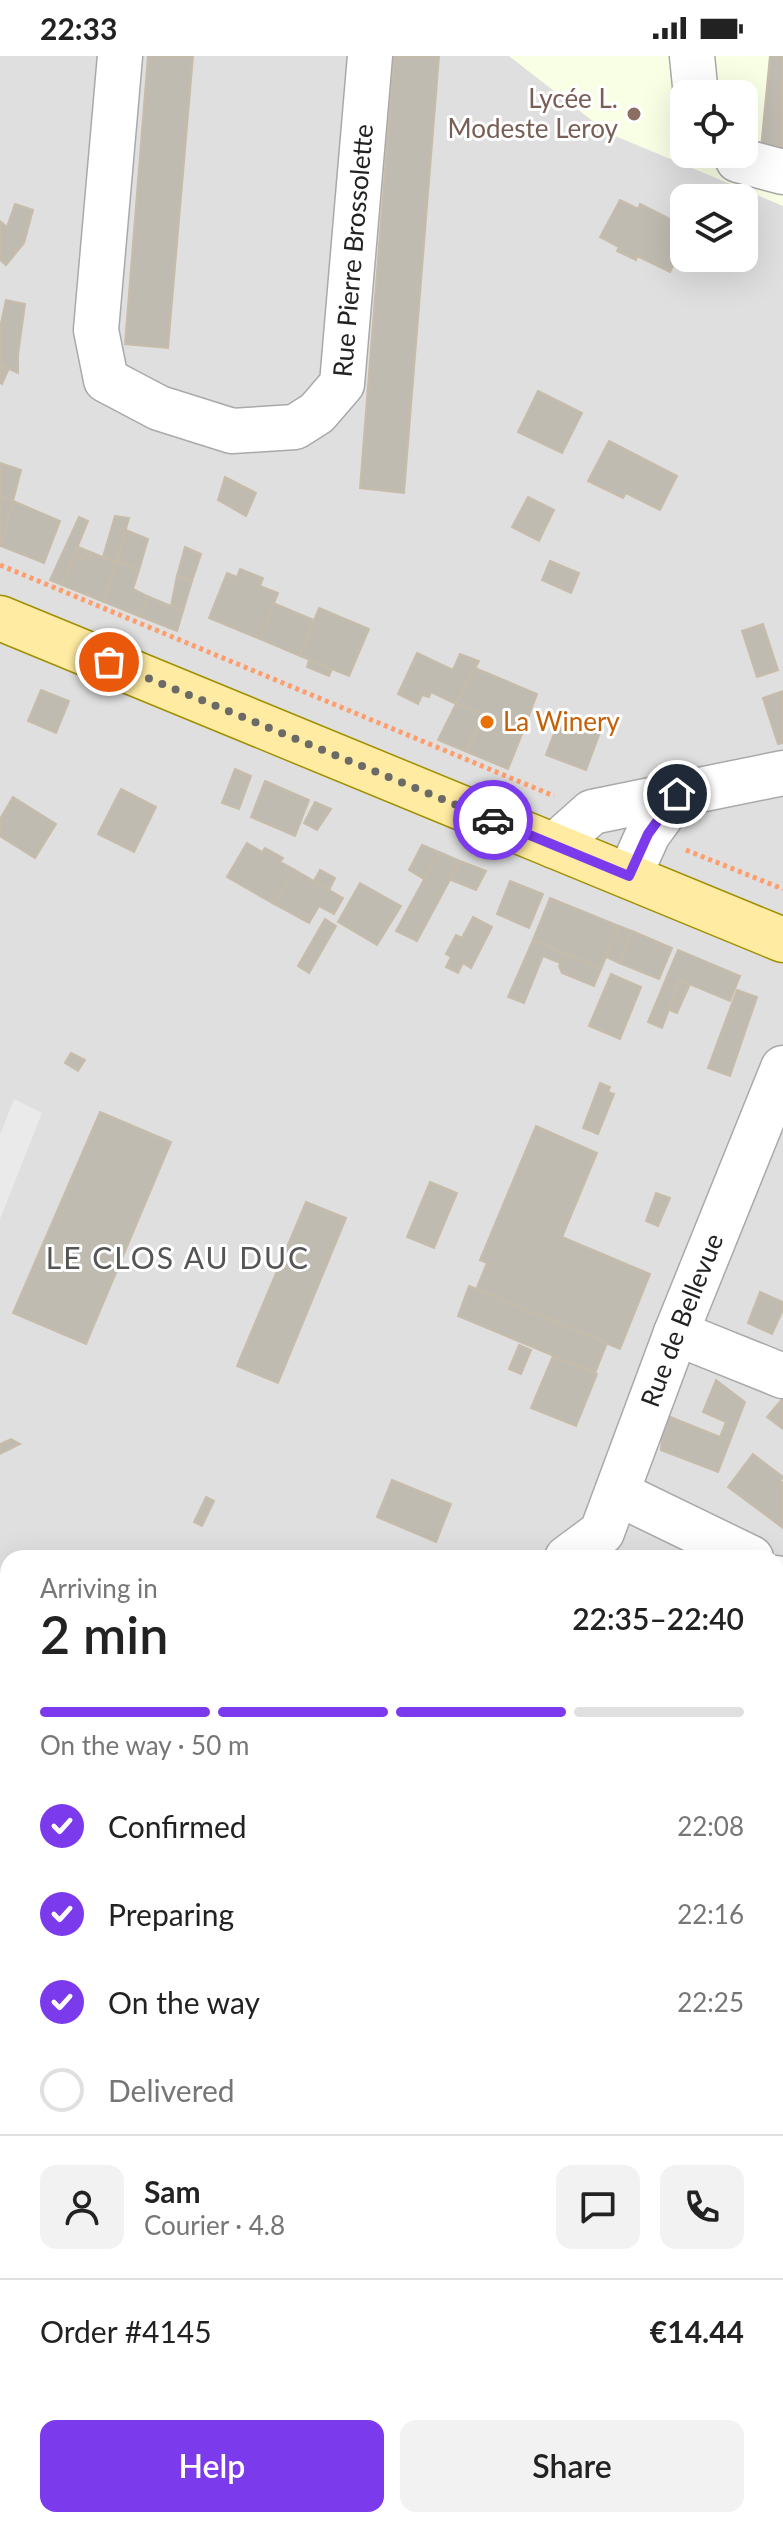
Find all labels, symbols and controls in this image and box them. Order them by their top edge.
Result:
text: 22:33 [40,10,117,46]
map controls [670,80,758,272]
button: locate [670,80,758,168]
place label: Lycée L. Modeste Leroy [448,82,619,144]
marker: Lycée L. Modeste Leroy [625,105,643,123]
street label: Rue Pierre Brossolette [326,123,379,378]
button: layers [670,184,758,272]
pin [75,628,143,696]
icon: bag [87,640,131,684]
place label: La Winery [503,705,620,737]
marker: La Winery [478,713,496,731]
pin [643,760,711,828]
icon: home [655,772,699,816]
courier [453,780,533,860]
icon: car [471,798,515,842]
street label: Rue de Bellevue [633,1229,730,1411]
district label: LE CLOS AU DUC [46,1239,310,1275]
text: Arriving in [40,1572,158,1604]
text: 22:35–22:40 [572,1600,744,1636]
text: 2 min [40,1603,168,1665]
text: On the way · 50 m [40,1729,249,1761]
icon: check [40,1804,84,1848]
text: Confirmed [108,1808,247,1844]
text: 22:08 [677,1810,744,1842]
icon: check [40,1892,84,1936]
text: Preparing [108,1896,234,1932]
text: 22:16 [677,1898,744,1930]
icon: check [40,1980,84,2024]
text: On the way [108,1984,260,2020]
text: 22:25 [677,1986,744,2018]
text: Delivered [108,2072,235,2108]
button: person [40,2165,124,2249]
button: chat [556,2165,640,2249]
button: phone [660,2165,744,2249]
text: Sam [144,2173,201,2209]
text: Courier · 4.8 [144,2209,285,2241]
text: Order #4145 [40,2313,212,2349]
text: €14.44 [650,2313,744,2349]
button: Help [40,2420,384,2512]
button: Share [400,2420,744,2512]

